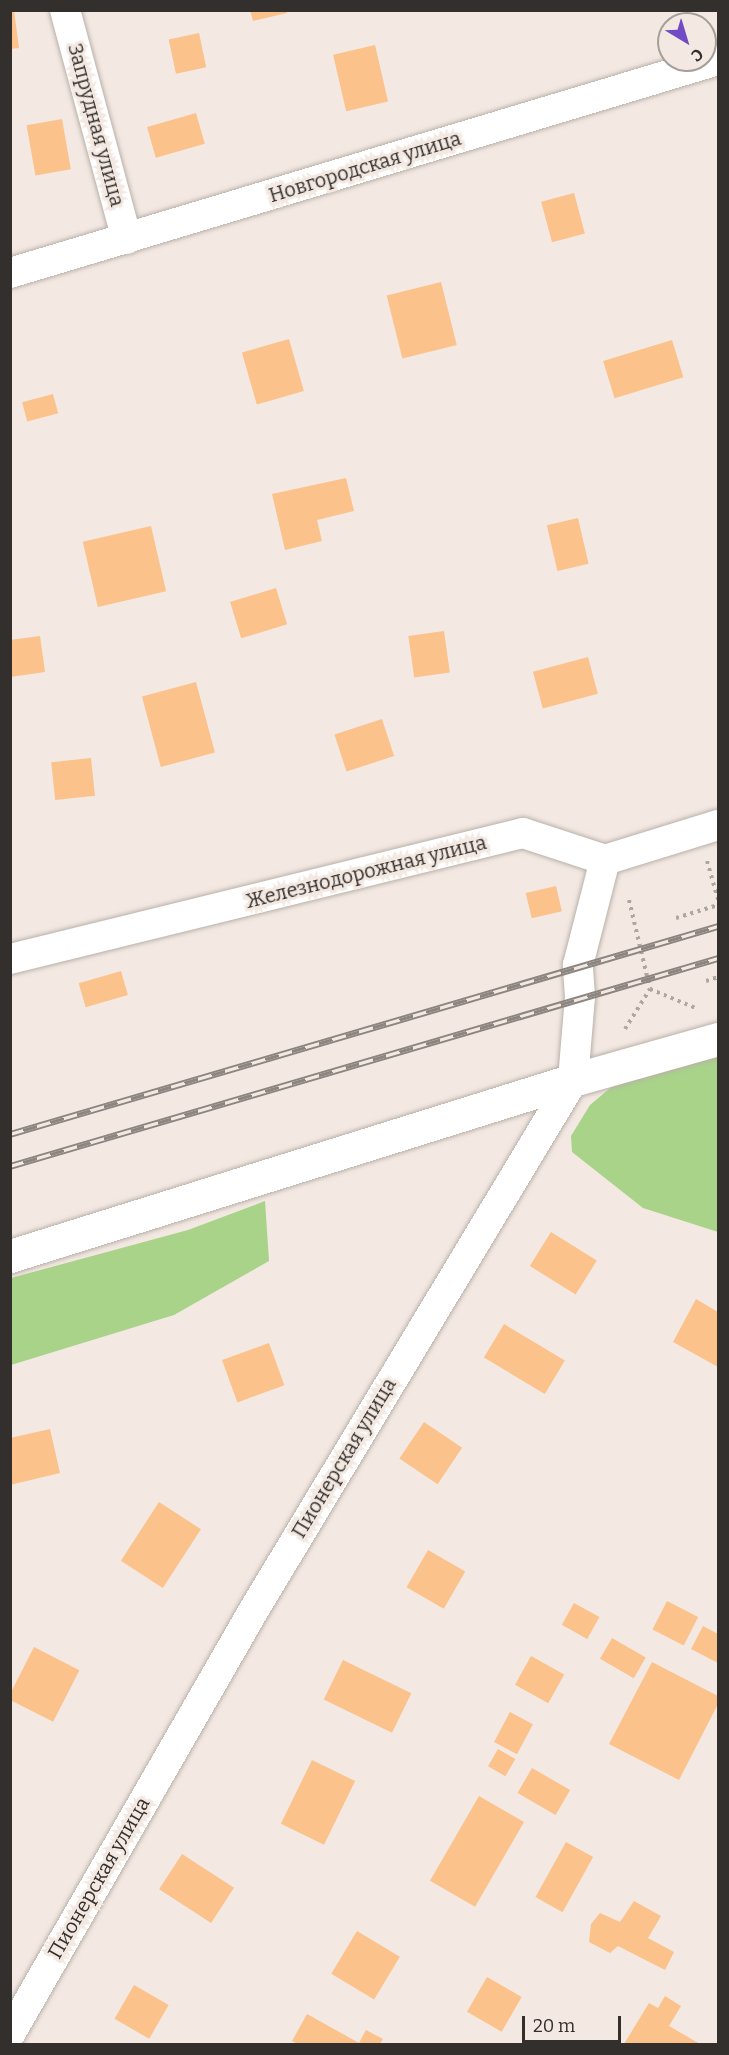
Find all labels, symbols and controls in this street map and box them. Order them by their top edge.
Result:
north arrow [657,12,717,72]
street label: Запрудная улица [63,41,129,209]
text: С [687,44,707,66]
street label: Новгородская улица [266,126,464,208]
street label: Железнодорожная улица [243,830,489,914]
street label: Пионерская улица [287,1374,401,1542]
street label: Пионерская улица [43,1793,155,1963]
scale bar [525,2004,624,2042]
text: 20 m [533,2015,575,2037]

